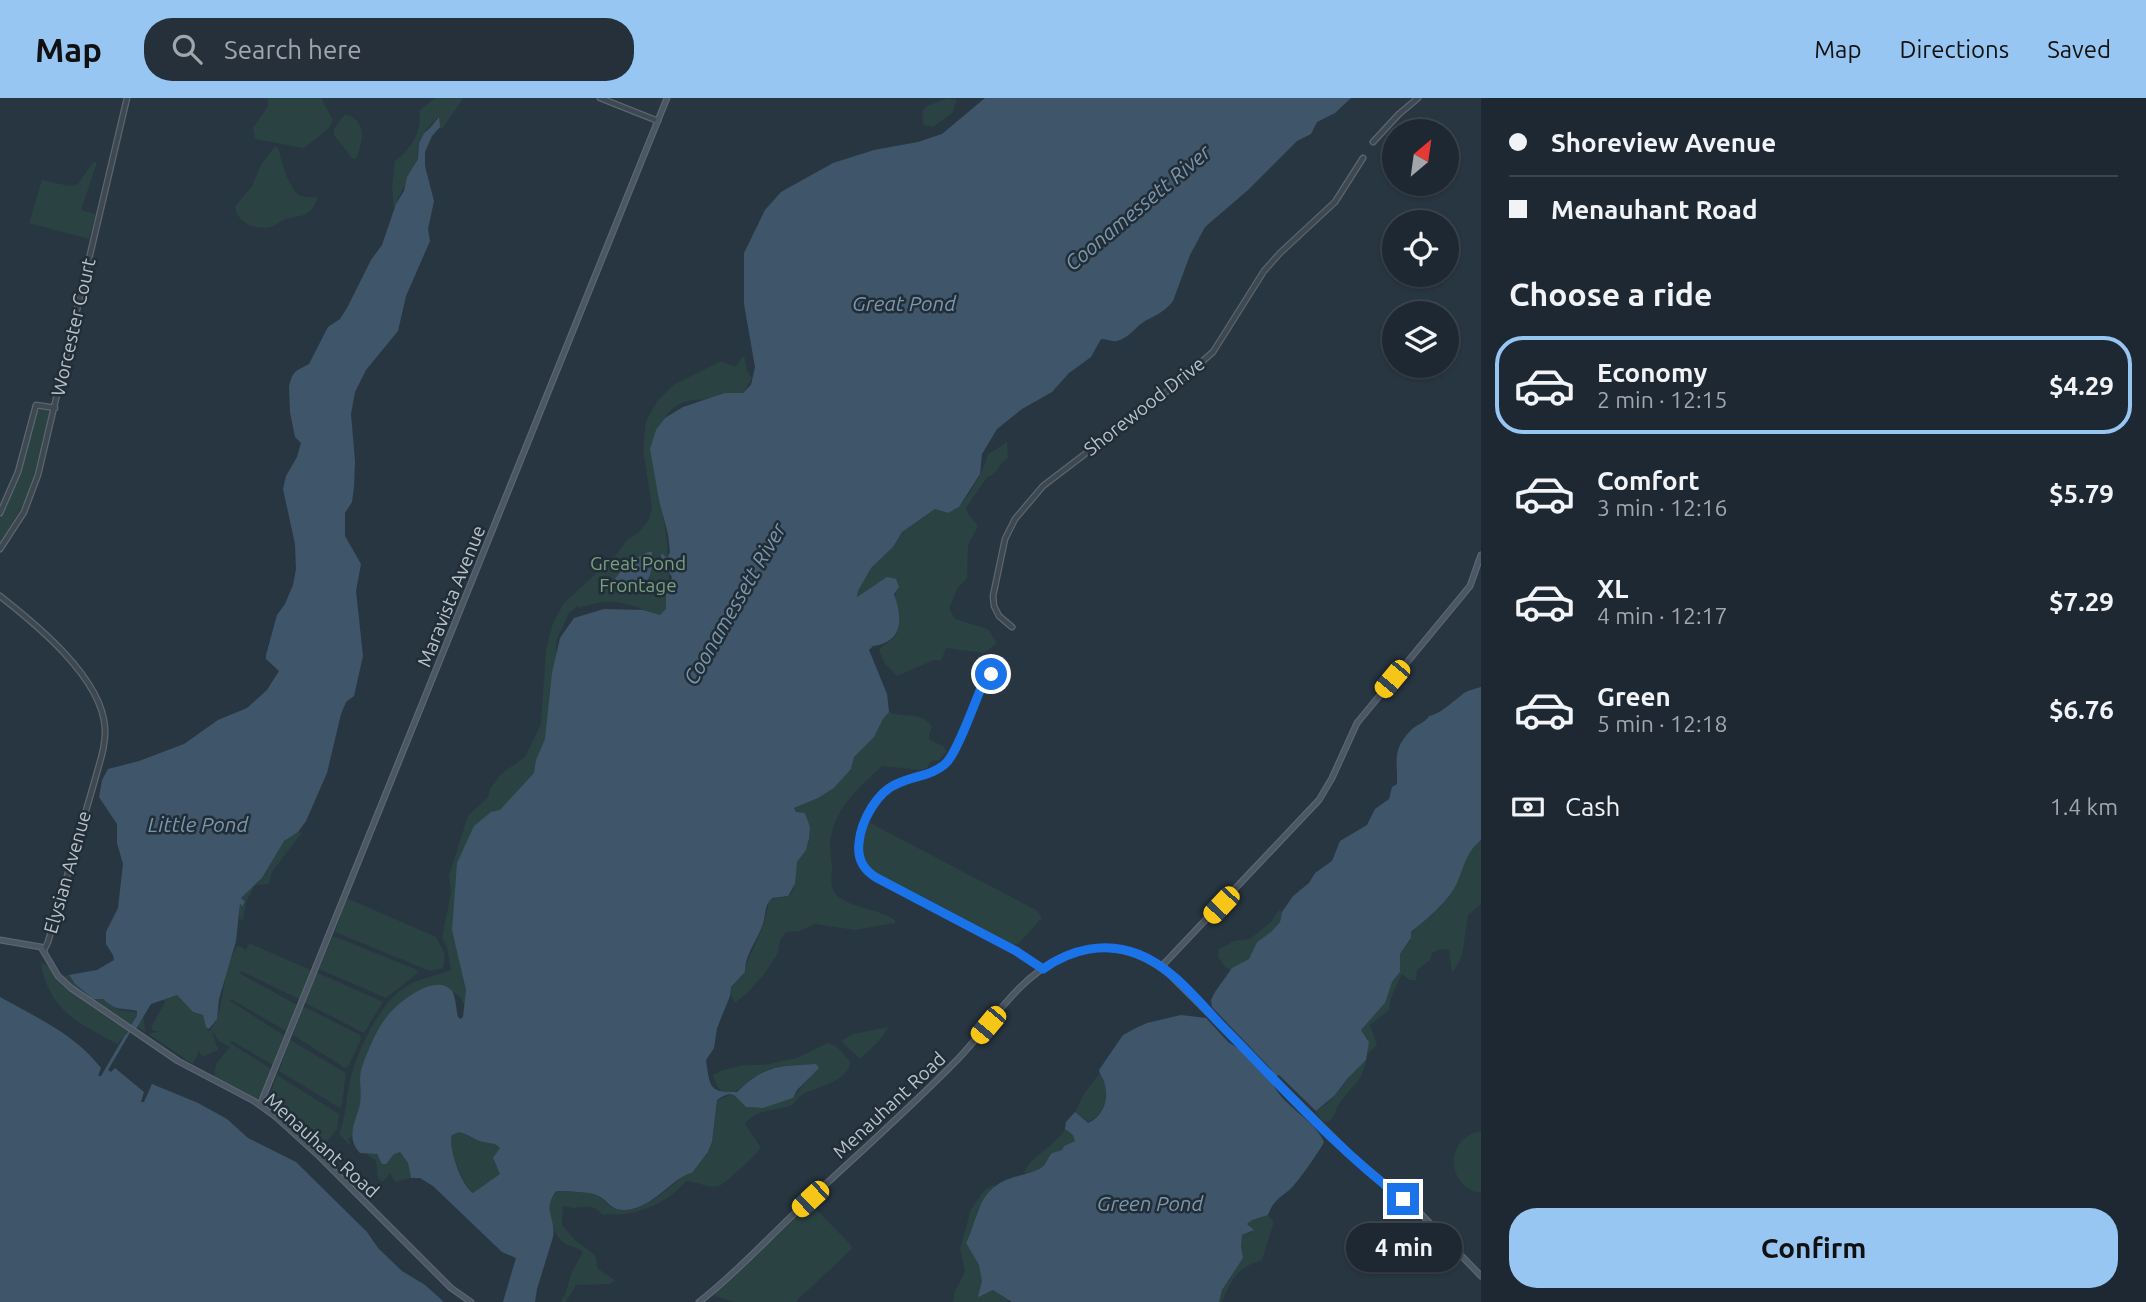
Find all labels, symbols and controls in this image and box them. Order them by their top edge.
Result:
search box [144,18,634,81]
icon: search [168,30,206,68]
text: Map [35,31,102,68]
text: Search here [224,35,362,64]
text: Map [1814,36,1861,63]
text: Directions [1899,36,2009,63]
text: Saved [2047,36,2111,63]
north arrow [1382,119,1460,196]
map controls [1382,119,1459,378]
text: Shoreview Avenue [1551,128,1776,157]
water label: Coonamessett River [1060,139,1216,275]
text: Menauhant Road [1551,195,1757,224]
button: locate [1382,210,1459,287]
street label: Worcester Court [46,255,100,398]
text: Choose a ride [1509,276,1712,312]
water label: Great Pond [852,291,957,315]
button: layers [1382,301,1459,378]
street label: Shorewood Drive [1079,352,1209,460]
icon: car [1513,354,1576,417]
text: Economy [1597,358,1707,387]
text: $4.29 [2049,371,2114,400]
text: 2 min · 12:15 [1597,387,1728,412]
icon: car [1513,462,1576,525]
text: Comfort [1597,466,1700,495]
text: $5.79 [2049,479,2114,508]
text: 3 min · 12:16 [1597,495,1728,520]
water label: Coonamessett River [678,518,791,689]
street label: Maravista Avenue [413,522,489,670]
park label: Great Pond Frontage [590,552,686,596]
icon: car [1513,570,1576,633]
text: XL [1597,574,1628,603]
text: $7.29 [2049,587,2114,616]
text: 4 min · 12:17 [1597,603,1728,628]
car [1371,656,1414,702]
route start [975,658,1007,690]
icon: car [1513,678,1576,741]
text: Green [1597,682,1671,711]
text: $6.76 [2049,695,2114,724]
text: 5 min · 12:18 [1597,711,1728,736]
icon: cash [1509,788,1547,826]
text: Cash [1565,792,1620,821]
text: 1.4 km [2050,794,2118,819]
street label: Elysian Avenue [39,808,95,936]
water label: Little Pond [148,812,249,836]
car [1199,882,1244,928]
car [967,1002,1010,1048]
street label: Menauhant Road [828,1047,950,1163]
street label: Menauhant Road [261,1088,383,1202]
car [788,1177,833,1221]
route end [1387,1183,1419,1215]
water label: Green Pond [1097,1191,1205,1215]
button: Confirm [1509,1208,2118,1288]
callout: 4 min [1345,1224,1461,1272]
text: 4 min [1375,1235,1433,1260]

